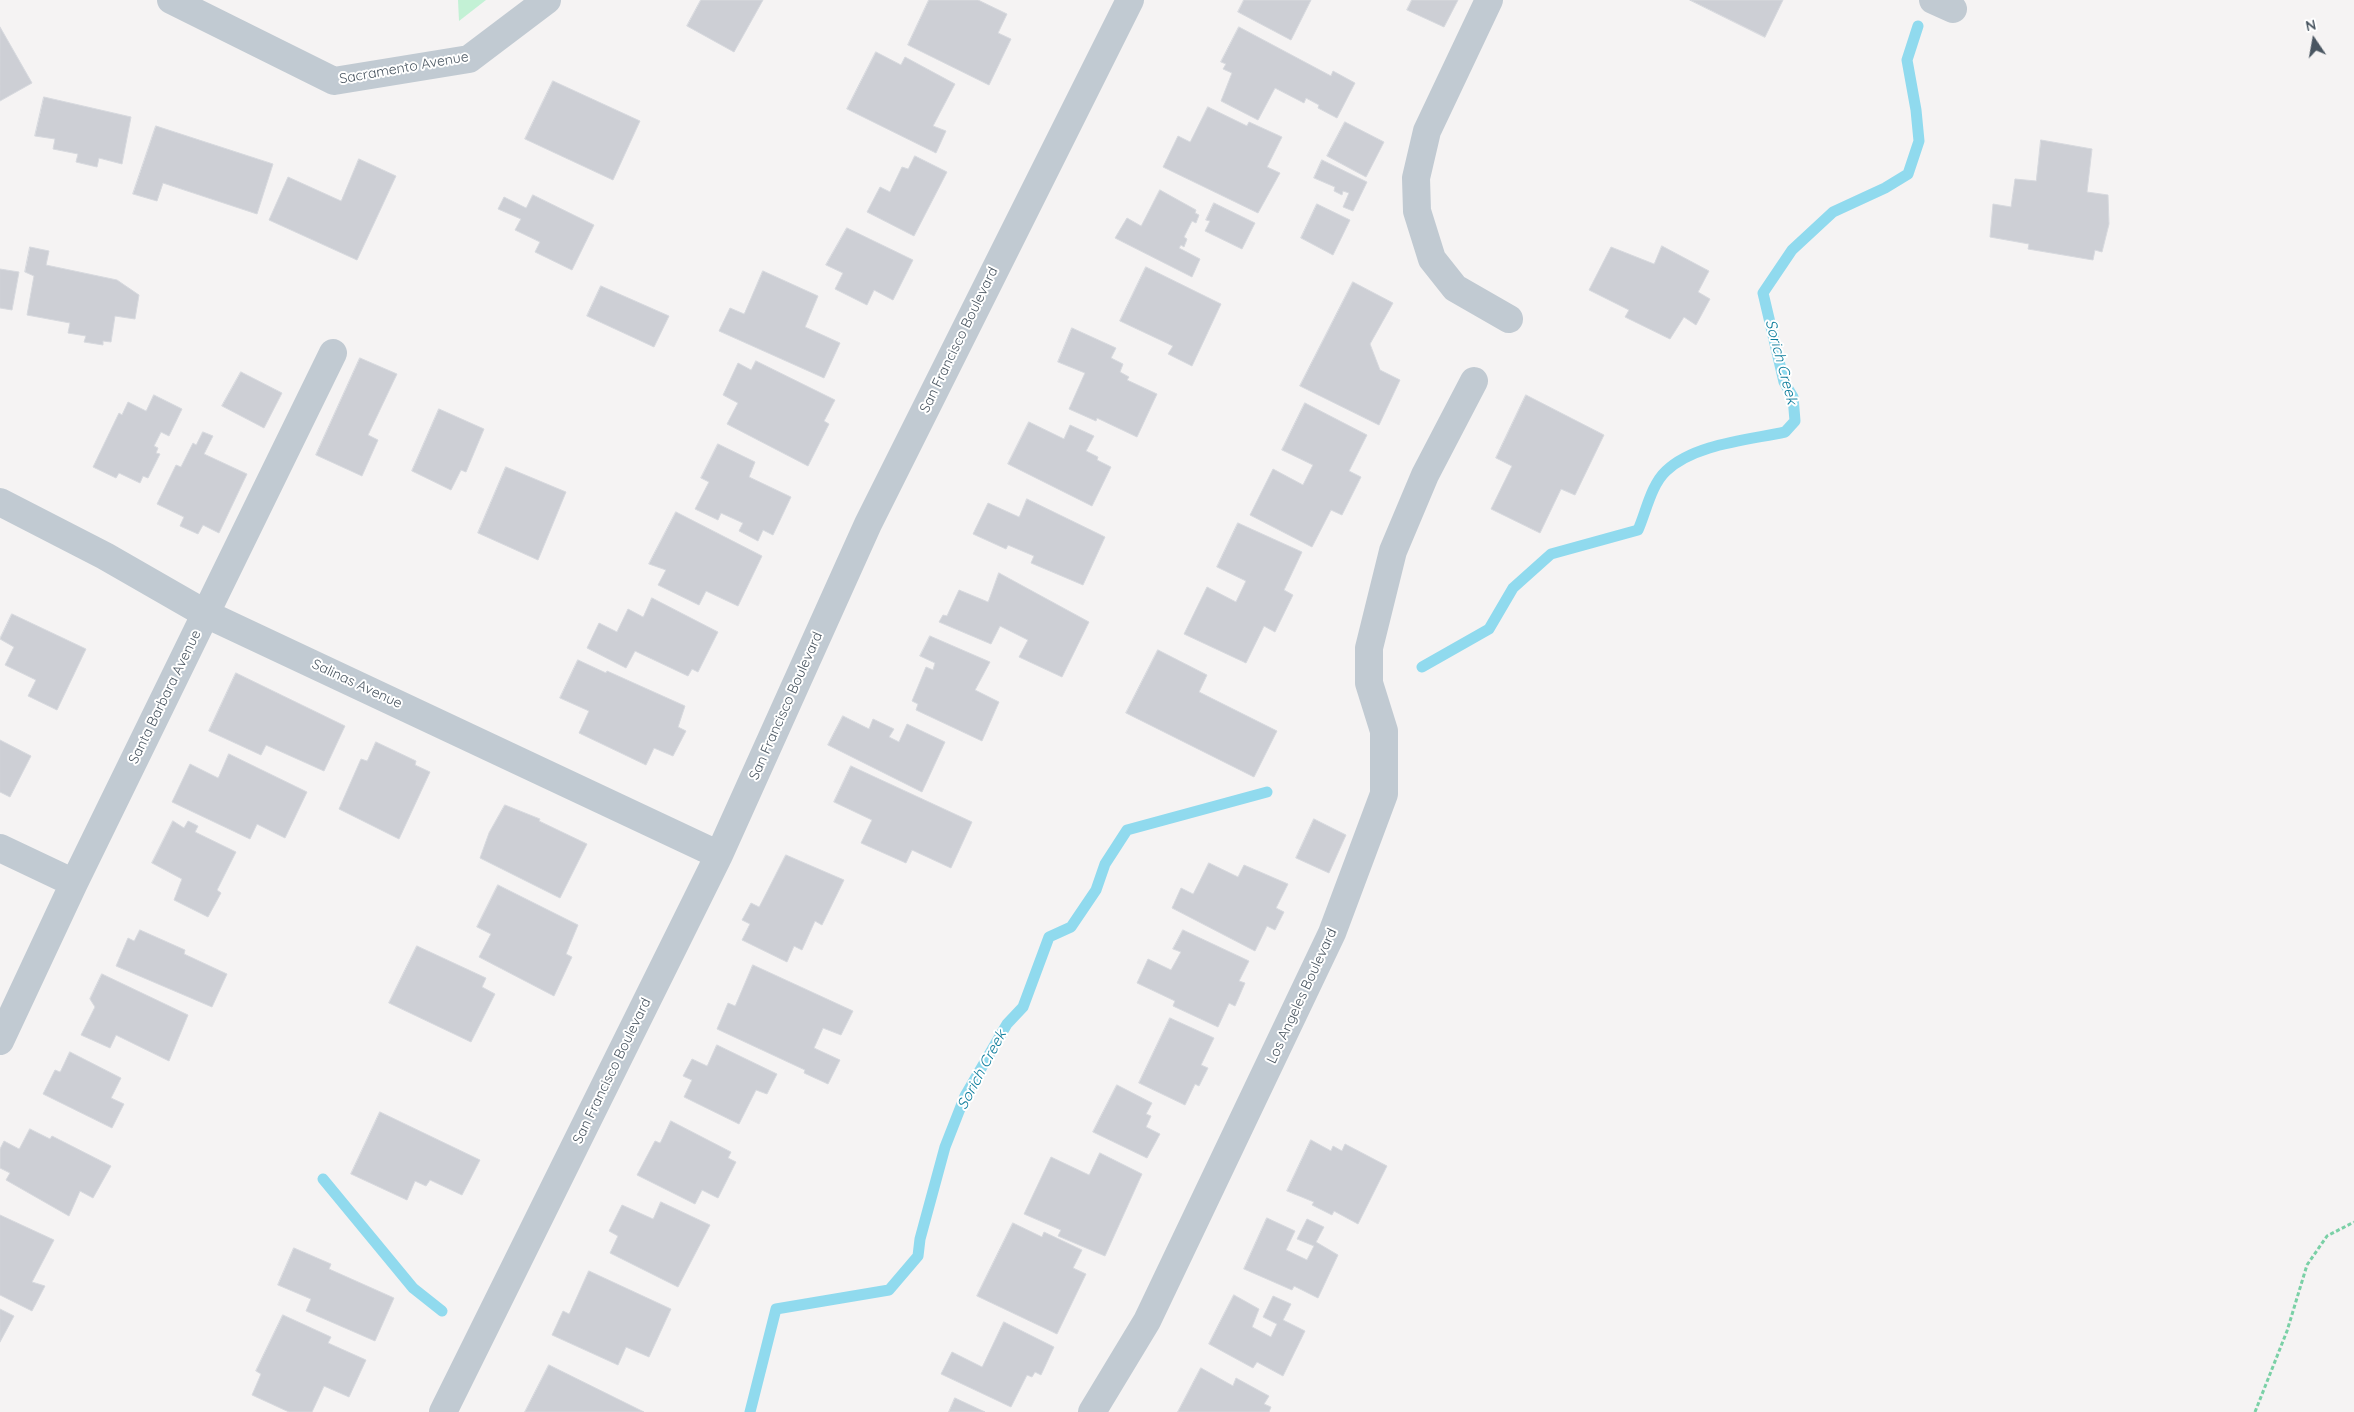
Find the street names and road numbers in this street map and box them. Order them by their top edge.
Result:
street label: Sacramento Avenue [338,48,470,88]
street label: San Francisco Boulevard [916,264,1002,416]
street label: Santa Barbara Avenue [125,627,205,767]
street label: San Francisco Boulevard [746,629,826,783]
street label: Salinas Avenue [309,656,405,712]
street label: Los Angeles Boulevard [1263,926,1341,1066]
street label: San Francisco Boulevard [569,995,655,1147]

